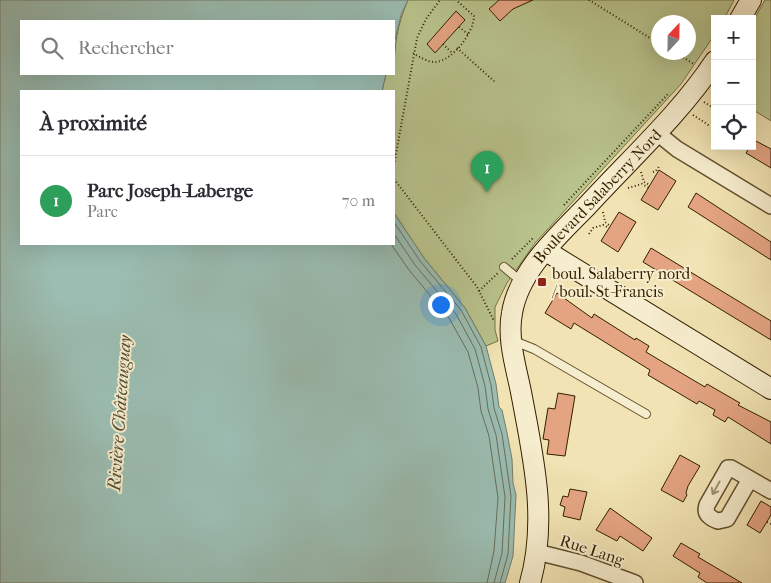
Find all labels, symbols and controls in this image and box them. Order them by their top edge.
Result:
north arrow [651,15,696,60]
map controls [711,15,756,150]
button: + [711,15,756,60]
search box [20,20,395,75]
icon: search [38,34,66,62]
text: Rechercher [78,37,174,59]
button: − [711,60,756,105]
button: locate [711,105,756,150]
text: À proximité [40,111,147,135]
street label: Boulevard Salaberry Nord [529,125,665,267]
pin: 1 [471,151,503,192]
text: Parc Joseph-Laberge [87,180,253,202]
text: 1 [53,191,59,210]
text: 70 m [342,191,375,210]
text: Parc [87,202,118,221]
place label: boul. Salaberry nord / boul. St-Francis [551,264,690,301]
marker: boul. Salaberry nord / boul. St-Francis [536,276,548,288]
your location [428,292,454,318]
water label: Rivière Châteauguay [104,334,136,493]
one-way arrow [711,480,721,495]
street label: Rue Lang [557,531,627,569]

